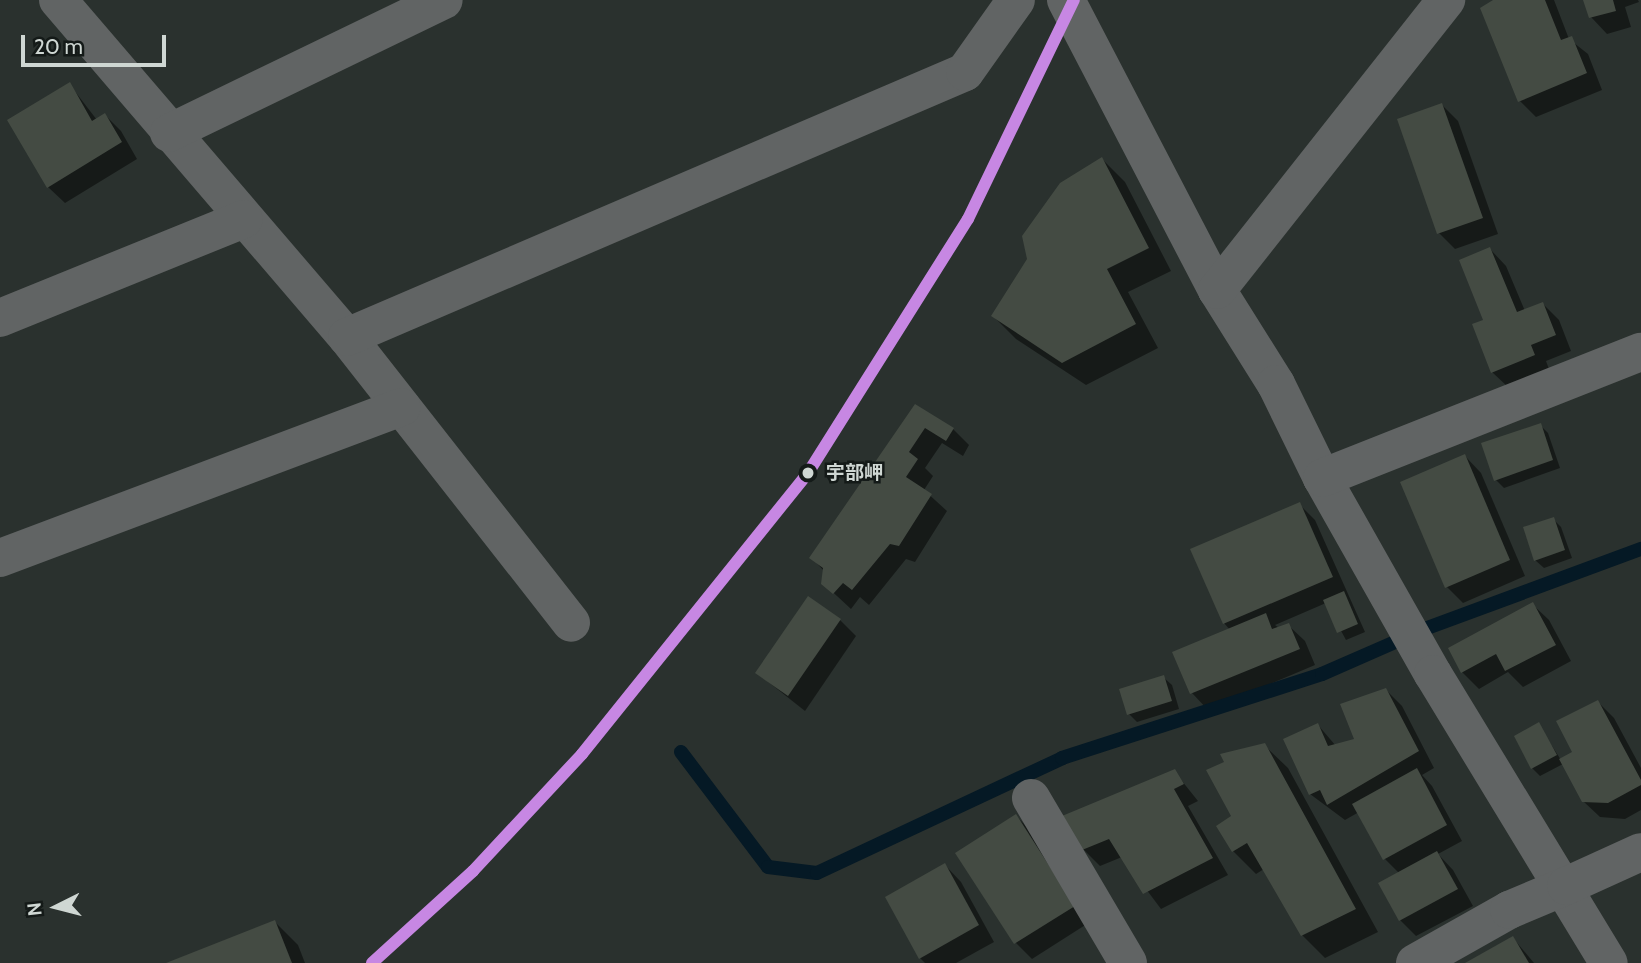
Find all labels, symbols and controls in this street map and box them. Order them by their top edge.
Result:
scale bar [24,21,170,65]
text: 20 m [34,34,83,59]
marker: 宇部岬 [796,461,820,485]
place label: 宇部岬 [826,462,883,484]
north arrow [21,872,91,942]
text: N [22,901,47,917]

